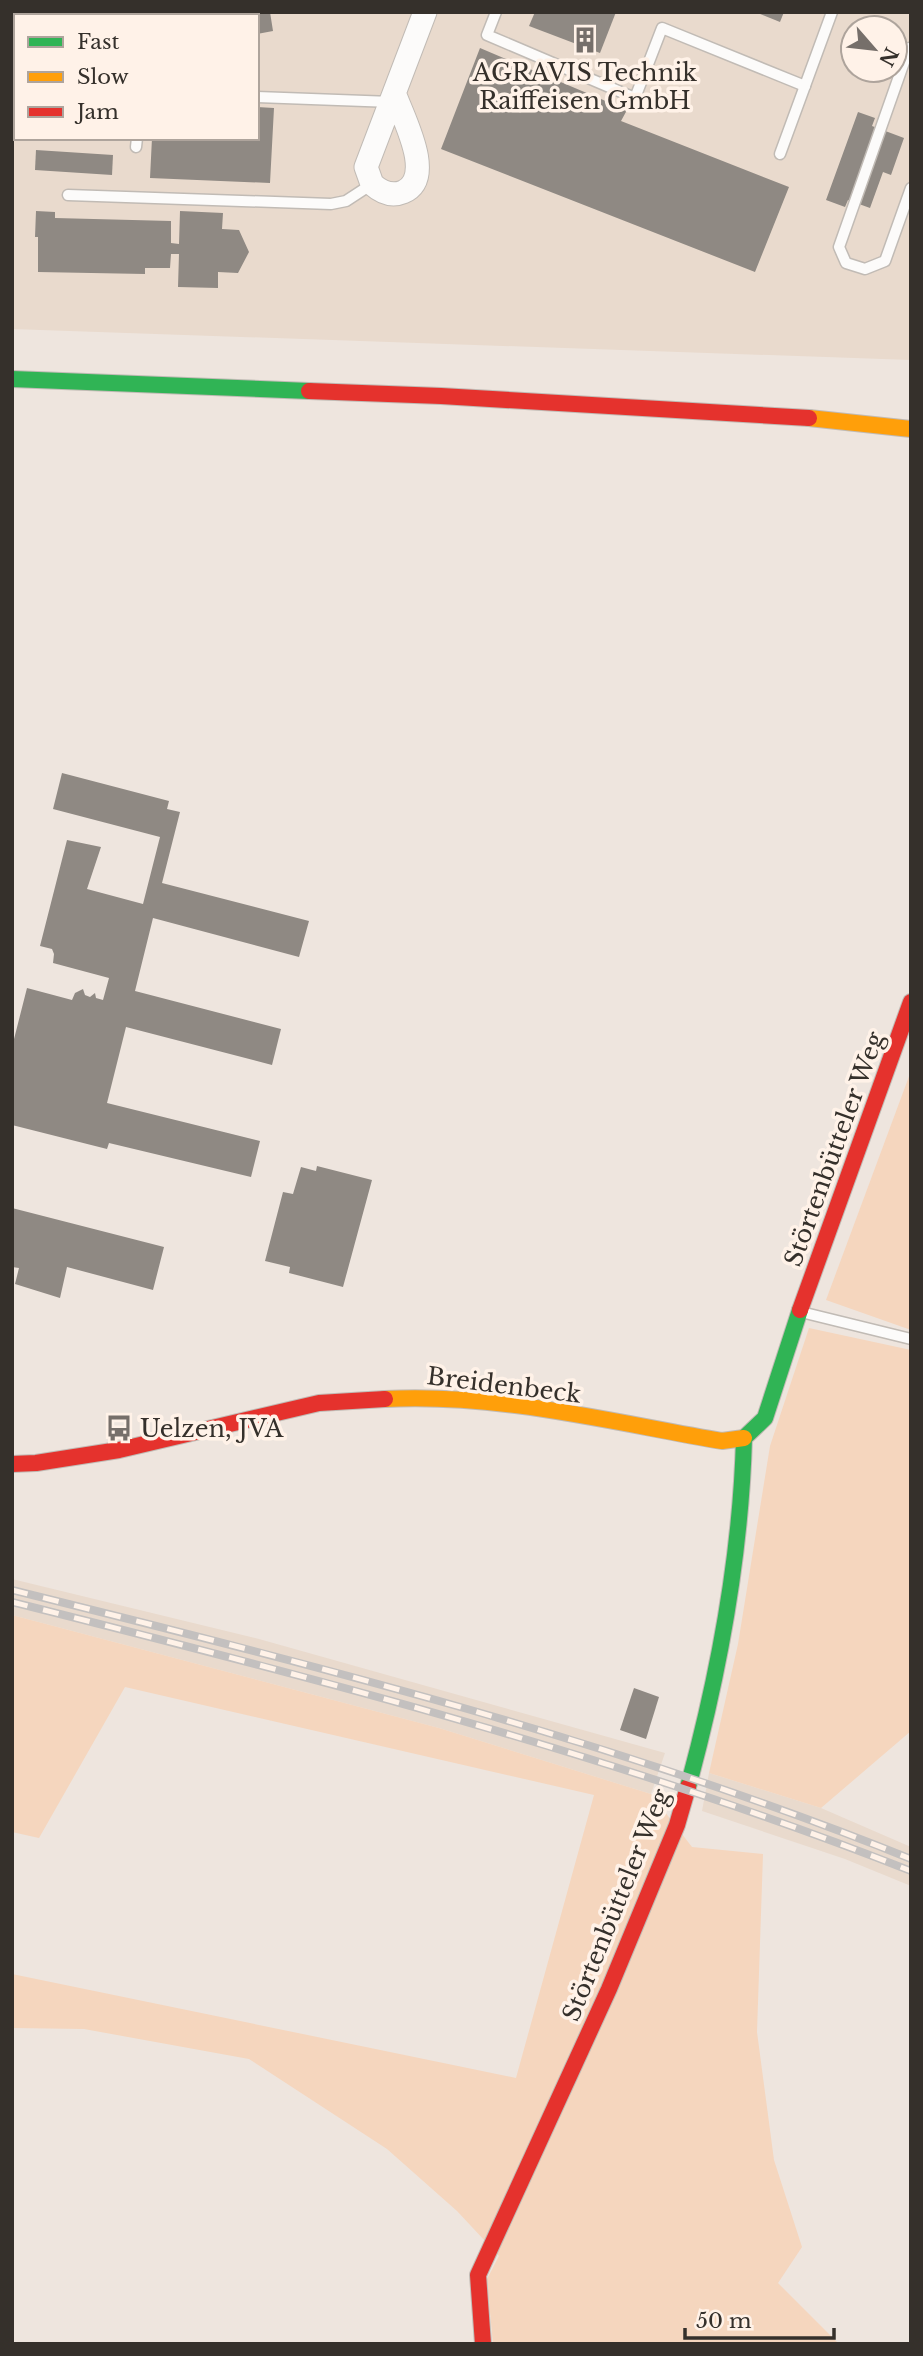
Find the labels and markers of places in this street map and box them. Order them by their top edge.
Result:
building icon: AGRAVIS Technik Raiffeisen GmbH [570,25,600,55]
place label: AGRAVIS Technik Raiffeisen GmbH [472,58,697,115]
bus stop icon: Uelzen, JVA [104,1413,134,1443]
place label: Uelzen, JVA [140,1414,284,1443]

